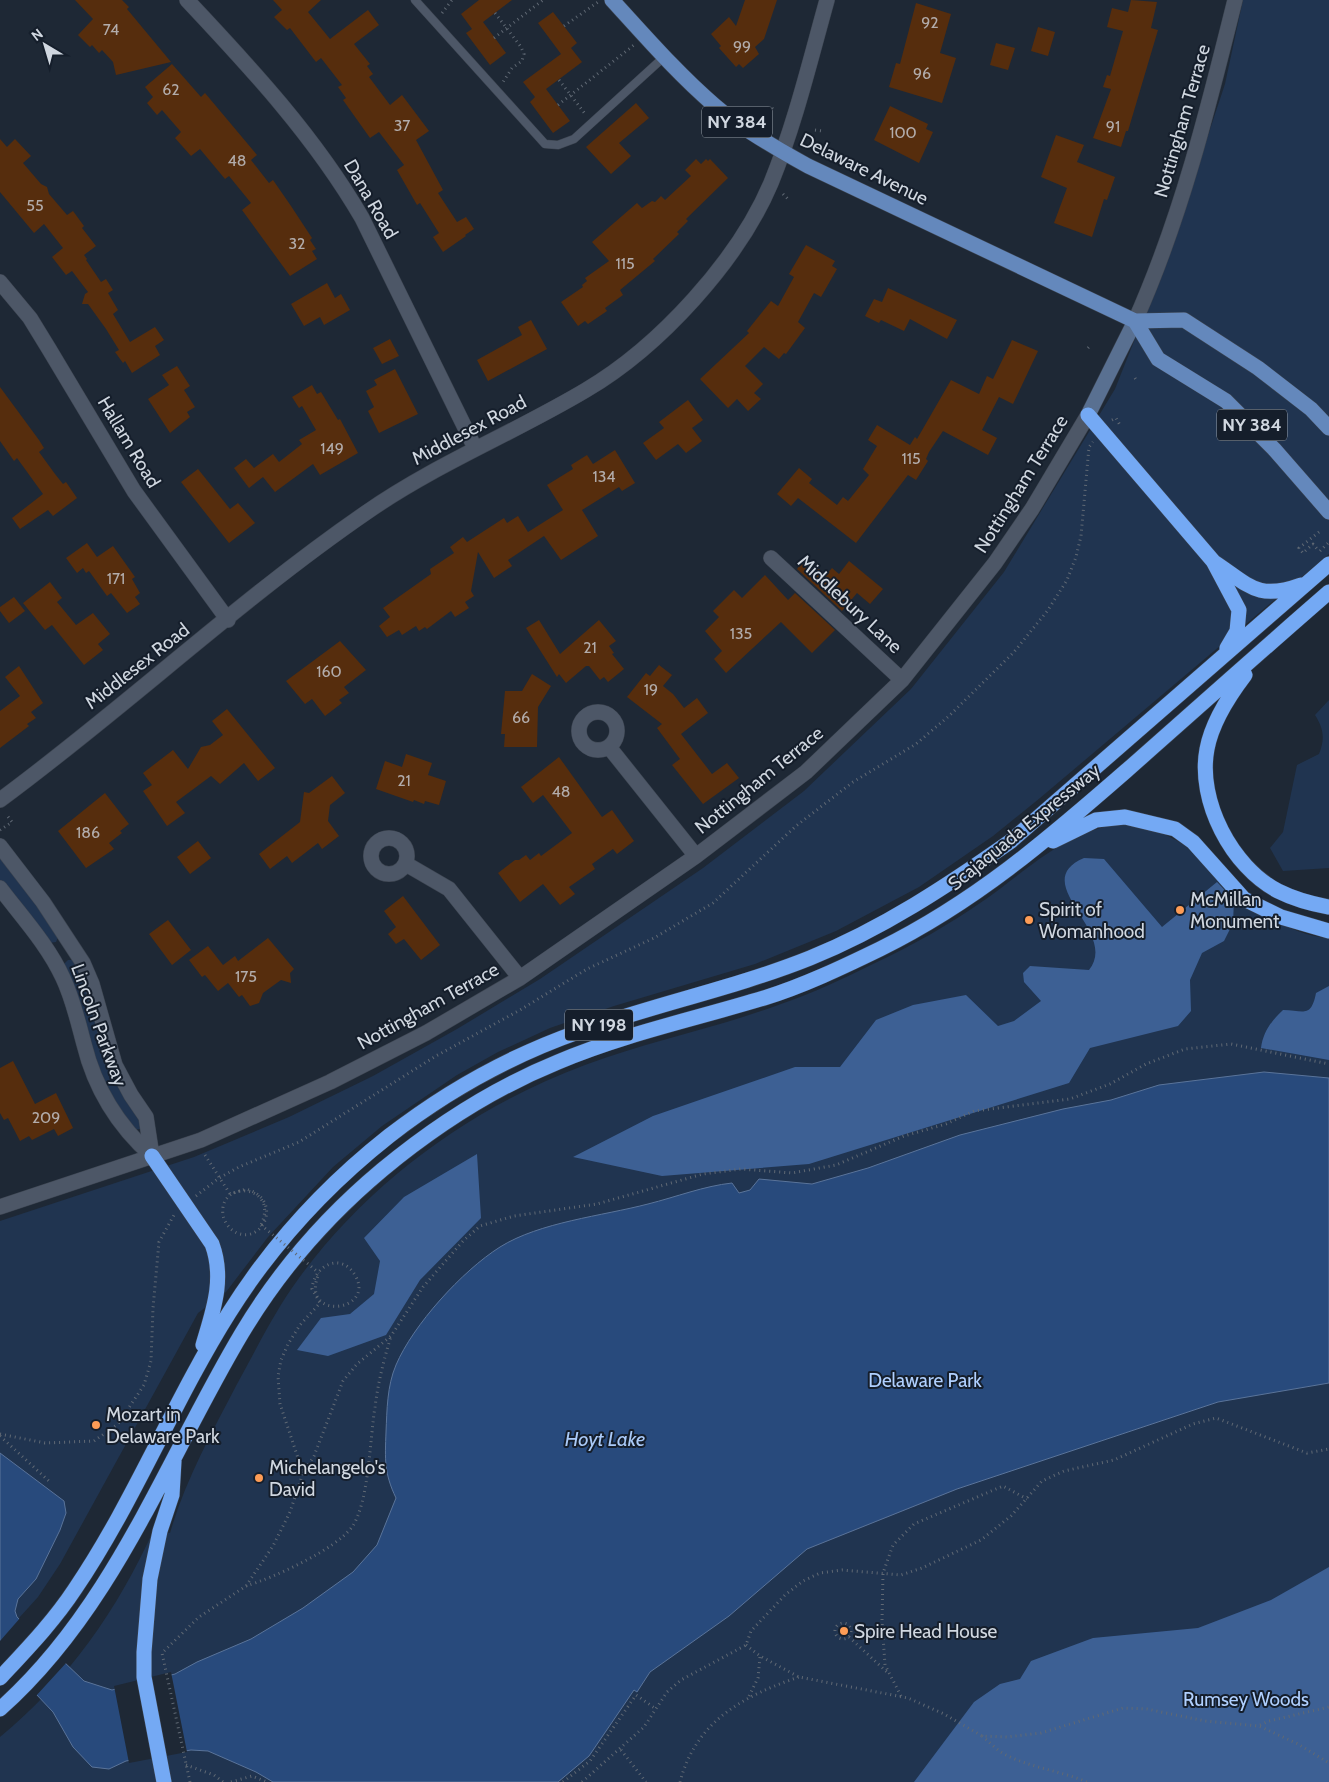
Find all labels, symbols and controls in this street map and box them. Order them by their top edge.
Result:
house number: 92 [921,13,939,32]
north arrow [20,20,70,70]
house number: 74 [103,20,119,39]
text: N [28,25,46,45]
house number: 99 [733,37,751,56]
street label: Nottingham Terrace [1149,42,1215,200]
house number: 96 [913,64,931,83]
house number: 62 [162,80,180,99]
road number: NY 384 [702,106,772,138]
house number: 37 [394,116,410,135]
house number: 91 [1106,117,1120,136]
house number: 100 [889,123,917,142]
street label: Delaware Avenue [796,128,932,210]
house number: 48 [228,151,246,170]
street label: Dana Road [339,155,403,243]
house number: 55 [26,196,44,215]
house number: 32 [288,234,306,253]
house number: 115 [615,254,635,273]
street label: Middlesex Road [408,390,530,470]
street label: Hallam Road [93,392,165,492]
road number: NY 384 [1217,410,1287,440]
street label: Nottingham Terrace [969,411,1073,557]
house number: 149 [320,439,344,458]
house number: 115 [901,449,921,468]
house number: 134 [592,467,616,486]
street label: Middlebury Lane [793,550,907,658]
house number: 171 [107,569,125,588]
street label: Middlesex Road [80,618,194,714]
house number: 135 [730,624,752,643]
house number: 21 [583,638,597,657]
house number: 160 [316,662,342,681]
house number: 19 [644,680,658,699]
house number: 66 [512,708,530,727]
street label: Nottingham Terrace [690,721,828,839]
street label: Scajaquada Expressway [943,758,1105,895]
house number: 21 [397,771,411,790]
house number: 48 [552,782,570,801]
house number: 186 [76,823,100,842]
place label: McMillan Monument [1190,888,1280,933]
place label: Spirit of Womanhood [1039,898,1145,943]
marker: McMillan Monument [1174,904,1186,916]
marker: Spirit of Womanhood [1023,914,1035,926]
street label: Nottingham Terrace [353,957,503,1054]
street label: Lincoln Parkway [66,961,132,1090]
house number: 175 [235,967,257,986]
road number: NY 198 [565,1010,633,1040]
house number: 209 [32,1108,60,1127]
park label: Delaware Park [868,1369,982,1392]
place label: Mozart in Delaware Park [106,1403,220,1448]
marker: Mozart in Delaware Park [90,1419,102,1431]
water label: Hoyt Lake [565,1427,645,1451]
place label: Michelangelo's David [269,1456,386,1501]
marker: Michelangelo's David [253,1472,265,1484]
place label: Spire Head House [854,1620,998,1643]
marker: Spire Head House [838,1625,850,1637]
park label: Rumsey Woods [1183,1688,1309,1711]

